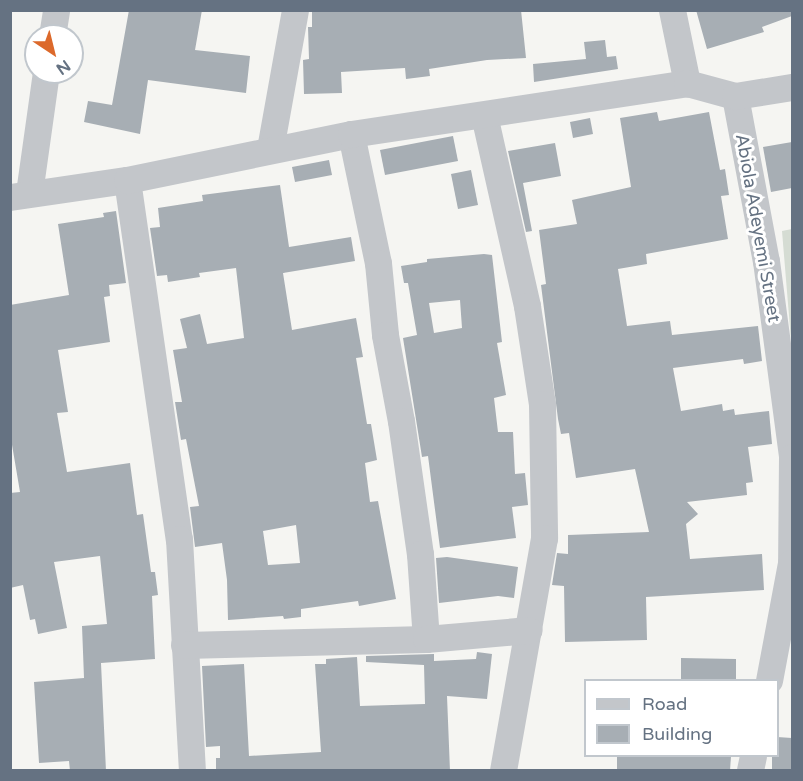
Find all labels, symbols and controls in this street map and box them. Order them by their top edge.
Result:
north arrow [24,24,84,84]
text: N [52,55,74,79]
street label: Abiola Adeyemi Street [731,132,785,324]
legend [584,679,779,757]
text: Road [642,693,687,715]
text: Building [642,723,712,745]

